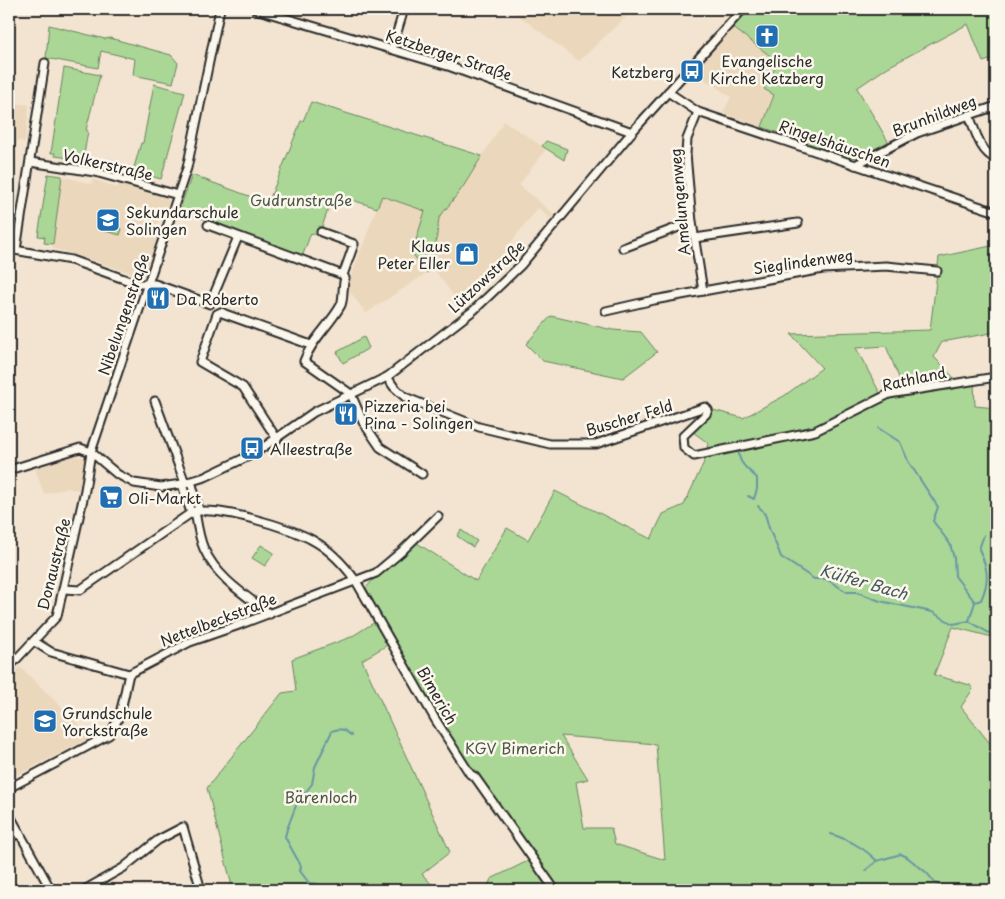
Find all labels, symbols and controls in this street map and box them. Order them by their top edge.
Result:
street label: Ketzberger Straße [383,23,515,85]
church icon: Evangelische Kirche Ketzberg [754,23,780,49]
place label: Evangelische Kirche Ketzberg [710,49,824,89]
bus stop icon: Ketzberg [679,58,705,84]
place label: Ketzberg [611,60,674,83]
street label: Brunhildweg [889,88,979,142]
street label: Ringelshäuschen [776,113,894,173]
street label: Volkerstraße [61,142,155,186]
street label: Amelungenweg [663,147,695,257]
park label: Gudrunstraße [250,188,352,211]
place label: Sekundarschule Solingen [126,200,239,240]
school or university icon: Sekundarschule Solingen [95,207,121,233]
place label: Klaus Peter Eller [377,234,451,274]
street label: Lützowstraße [443,234,529,318]
shop icon: Klaus Peter Eller [454,241,480,267]
street label: Sieglindenweg [752,243,854,279]
street label: Nibelungenstraße [91,250,155,378]
restaurant icon: Da Roberto [145,285,171,311]
place label: Da Roberto [176,287,259,310]
street label: Rathland [880,360,948,396]
street label: Buscher Feld [583,393,675,441]
place label: Pizzeria bei Pina - Solingen [364,394,473,434]
restaurant icon: Pizzeria bei Pina - Solingen [333,401,359,427]
bus stop icon: Alleestraße [239,435,265,461]
place label: Alleestraße [270,437,353,460]
supermarket icon: Oli-Markt [98,484,124,510]
place label: Oli-Markt [128,486,201,509]
street label: Donaustraße [30,515,76,613]
water label: Külfer Bach [817,557,911,605]
street label: Nettelbeckstraße [157,586,279,652]
street label: Bimerich [412,662,464,728]
place label: Grundschule Yorckstraße [62,701,153,741]
school or university icon: Grundschule Yorckstraße [32,708,58,734]
park label: KGV Bimerich [465,736,565,759]
park label: Bärenloch [284,785,358,808]

